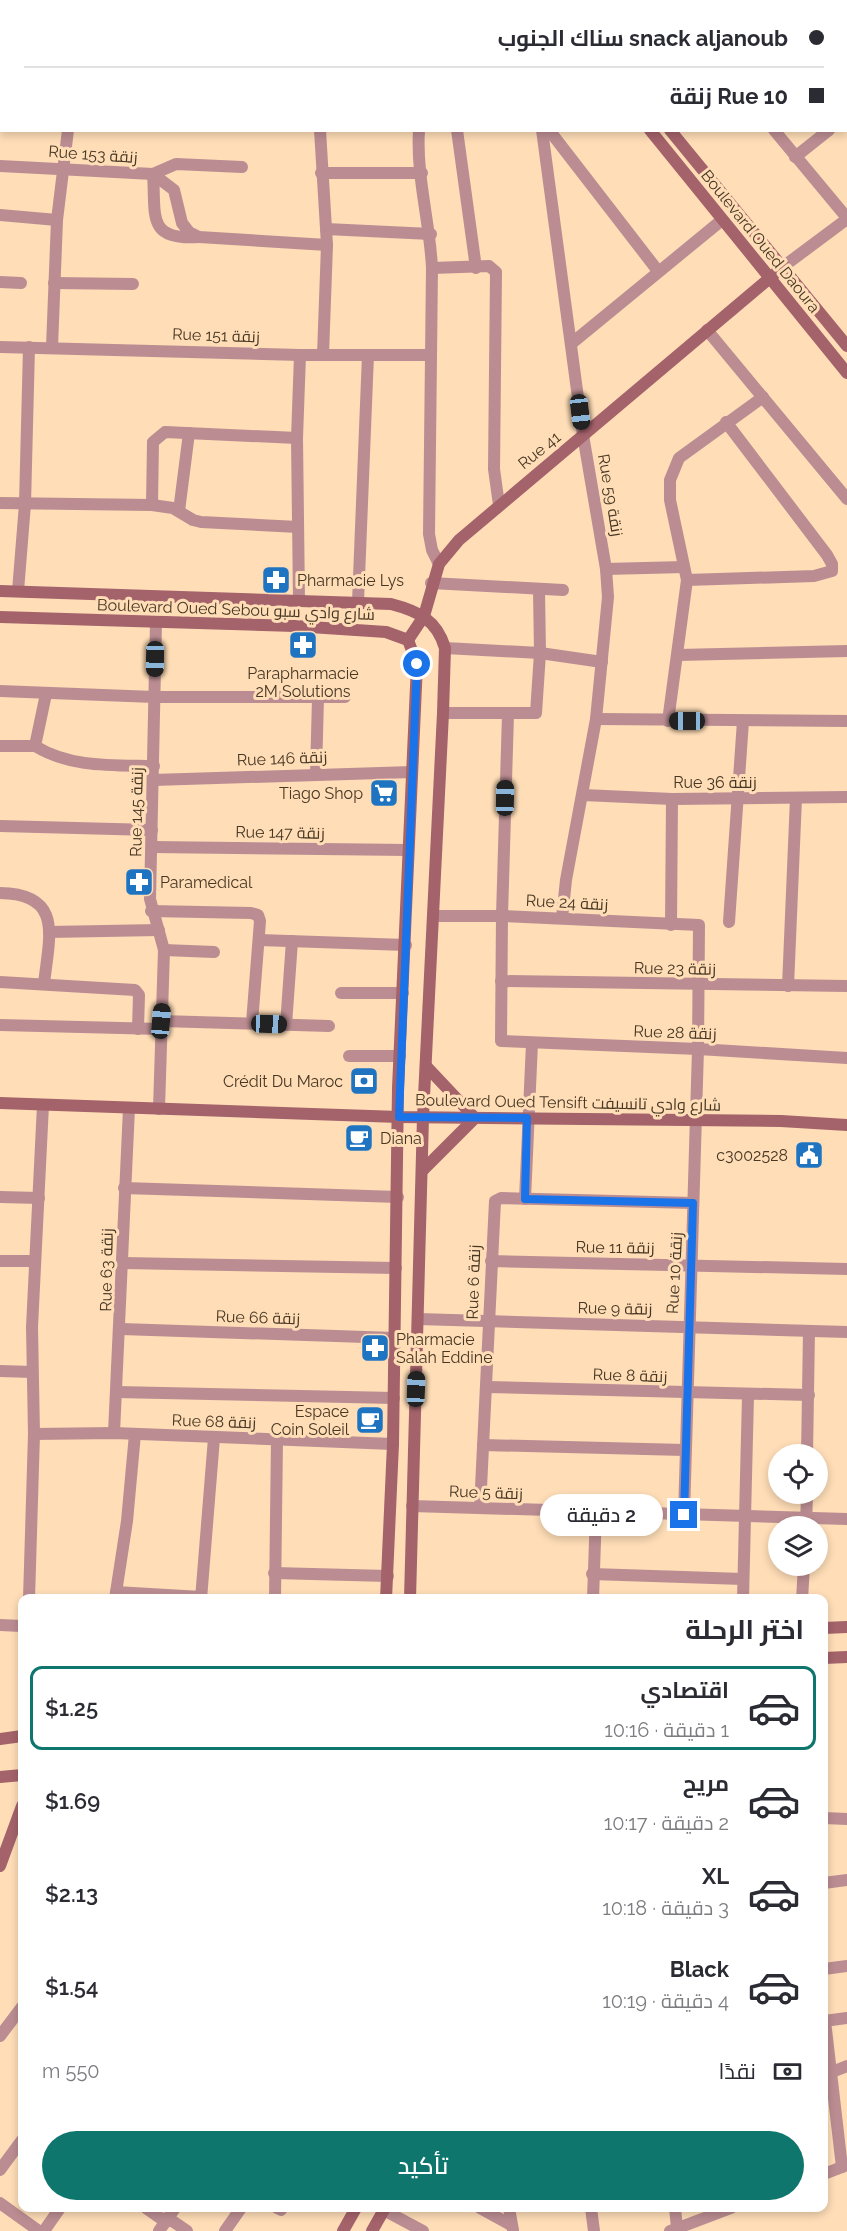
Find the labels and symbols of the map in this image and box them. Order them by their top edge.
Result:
street label: Rue 153 زنقة [48,142,138,167]
street label: Boulevard Oued Daoura [697,166,824,316]
street label: Rue 151 زنقة [172,324,260,347]
car [569,393,591,431]
street label: Rue 41 [514,428,564,473]
street label: Rue 59 زنقة [594,452,627,538]
pharmacy icon: Pharmacie Lys [260,564,292,596]
place label: Pharmacie Lys [297,571,404,590]
street label: Boulevard Oued Sebou شارع وادي سبو [97,595,375,628]
pharmacy icon: Parapharmacie 2M Solutions [287,629,319,661]
car [146,641,164,677]
route start [403,650,430,677]
place label: Parapharmacie 2M Solutions [247,664,359,701]
car [669,712,705,730]
street label: Rue 146 زنقة [236,747,328,770]
street label: Rue 145 زنقة [126,767,147,857]
street label: Rue 36 زنقة [673,773,757,792]
supermarket icon: Tiago Shop [368,777,400,809]
car [496,780,514,816]
place label: Tiago Shop [279,784,363,803]
street label: Rue 147 زنقة [235,822,325,843]
pharmacy icon: Paramedical [123,866,155,898]
place label: Paramedical [160,873,253,892]
street label: Rue 24 زنقة [525,891,609,914]
street label: Rue 23 زنقة [634,958,716,979]
car [150,1002,172,1040]
car [251,1014,287,1034]
street label: Rue 28 زنقة [633,1022,717,1043]
bank icon: Crédit Du Maroc [348,1065,380,1097]
place label: Crédit Du Maroc [223,1072,343,1091]
street label: Boulevard Oued Tensift شارع وادي تانسيفت [415,1090,721,1119]
cafe icon: Diana [343,1122,375,1154]
place label: Diana [380,1129,422,1148]
public building icon: c3002528 [793,1139,825,1171]
place label: c3002528 [716,1146,788,1165]
street label: Rue 63 زنقة [96,1228,117,1312]
street label: Rue 10 زنقة [663,1232,686,1314]
street label: Rue 11 زنقة [575,1237,655,1258]
street label: Rue 6 زنقة [463,1244,484,1320]
street label: Rue 9 زنقة [577,1298,653,1319]
street label: Rue 66 زنقة [215,1307,301,1328]
place label: Pharmacie Salah Eddine [396,1330,493,1367]
pharmacy icon: Pharmacie Salah Eddine [359,1332,391,1364]
street label: Rue 8 زنقة [592,1365,668,1386]
car [406,1371,426,1407]
place label: Espace Coin Soleil [271,1402,350,1439]
cafe icon: Espace Coin Soleil [354,1404,386,1436]
street label: Rue 68 زنقة [171,1411,257,1432]
street label: Rue 5 زنقة [449,1482,523,1503]
callout: 2 دقيقة [540,1494,663,1536]
route end [670,1501,697,1528]

